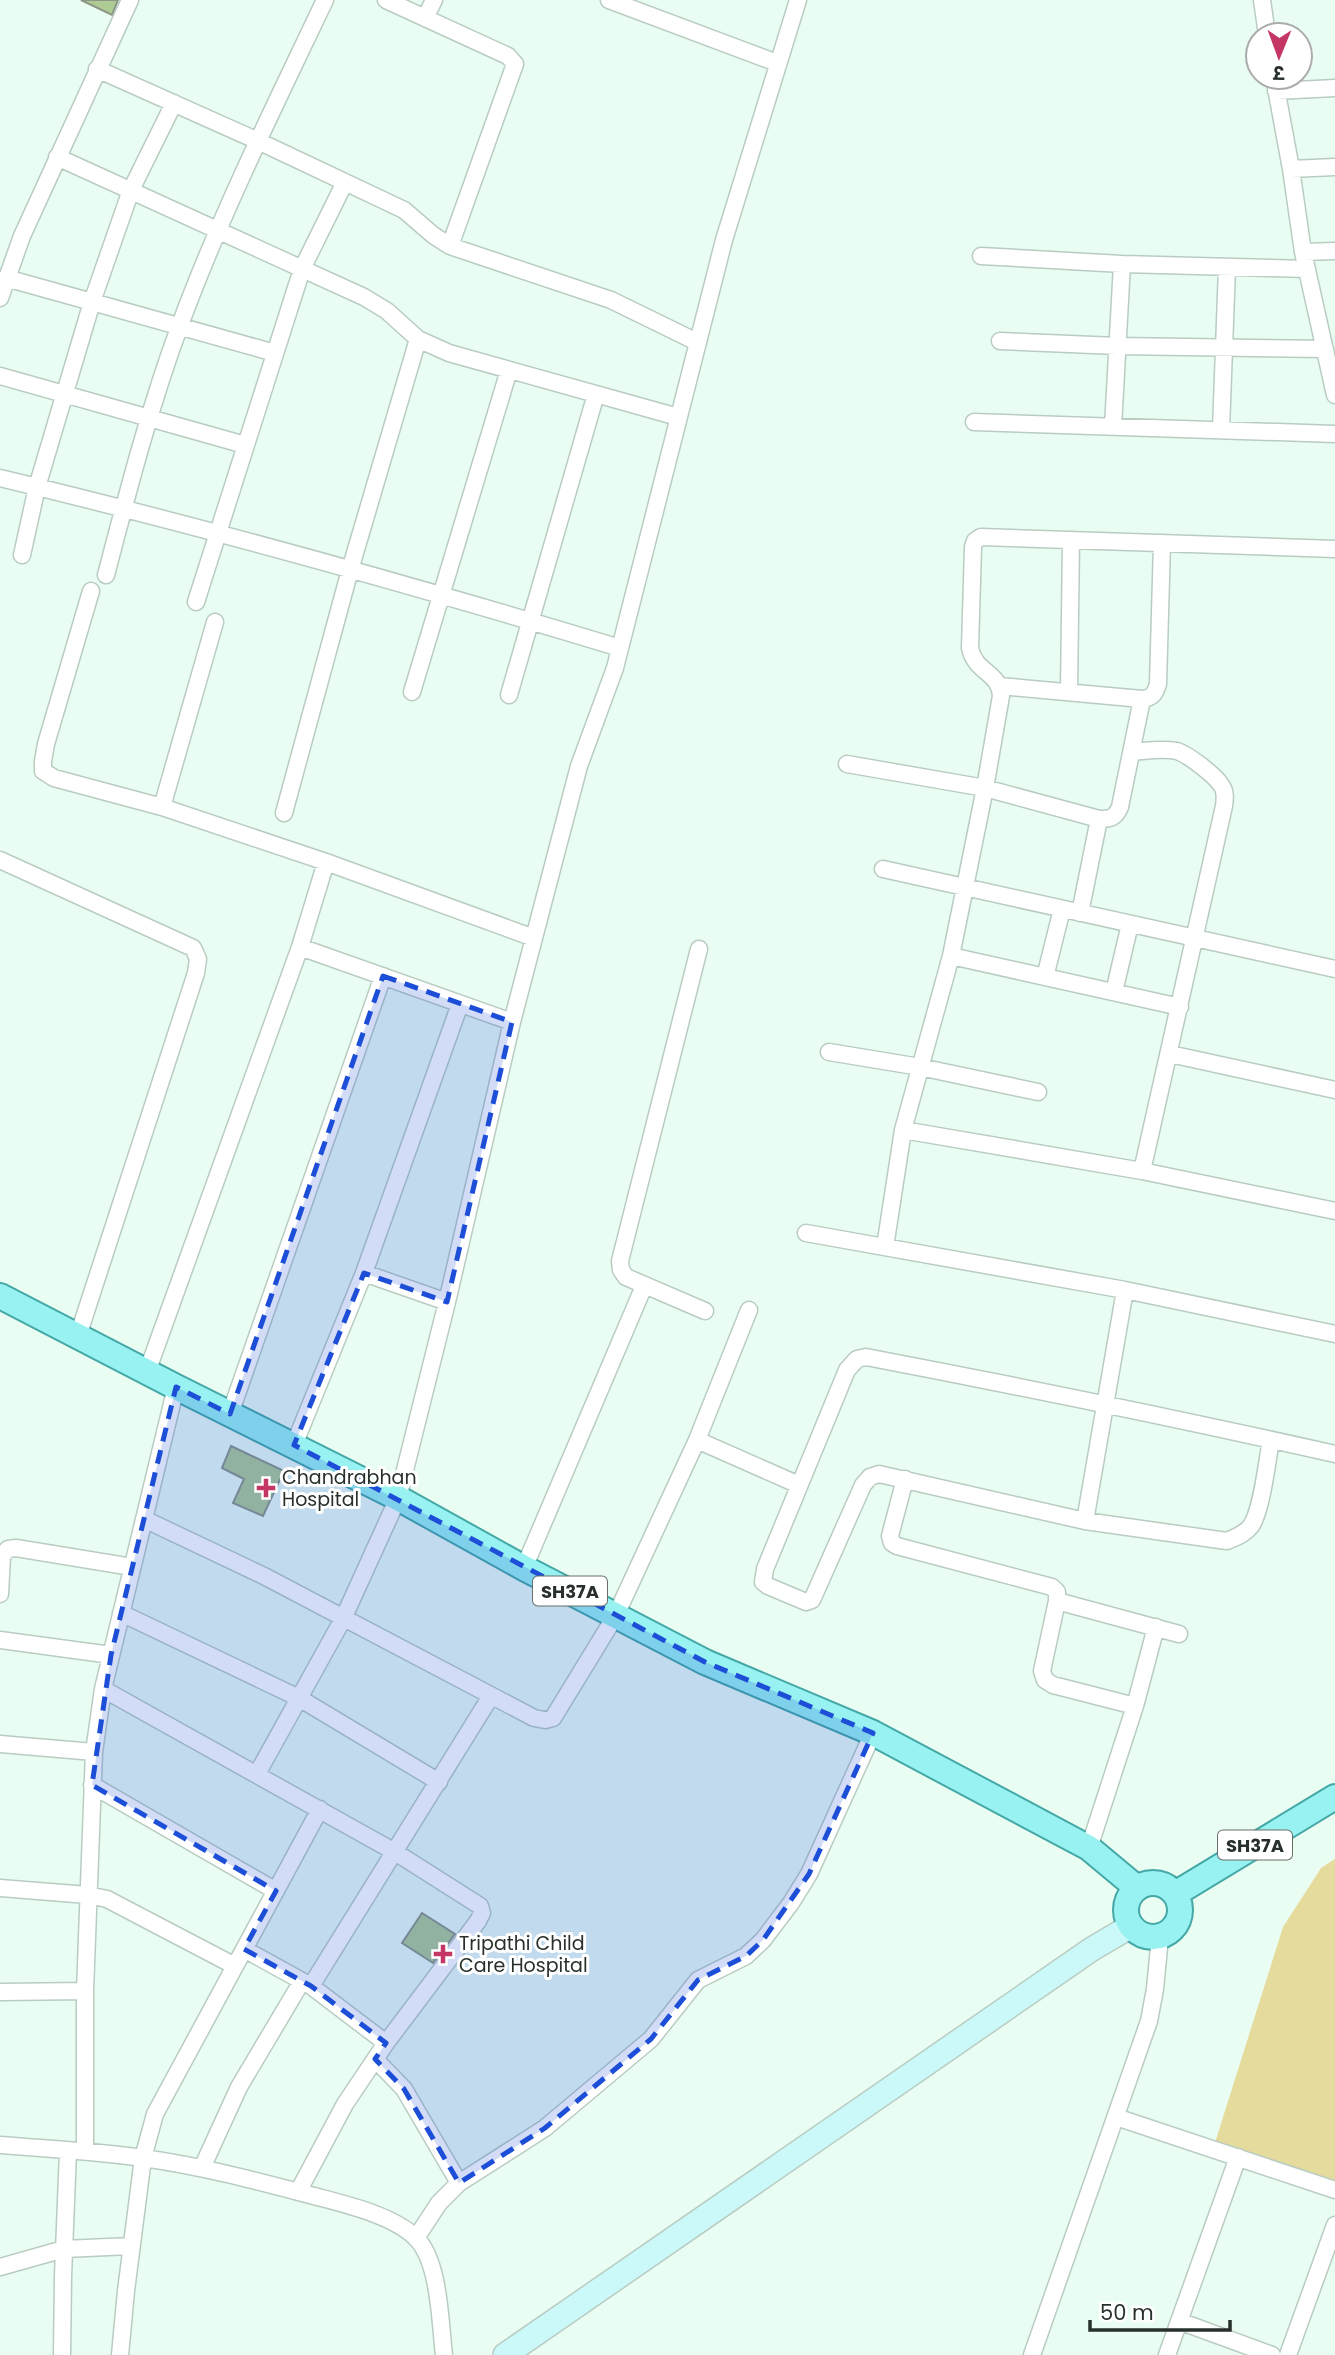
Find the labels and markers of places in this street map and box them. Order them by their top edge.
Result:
place label: Chandrabhan Hospital [282,1464,417,1513]
marker: Chandrabhan Hospital [256,1478,276,1498]
place label: Tripathi Child Care Hospital [459,1930,588,1979]
marker: Tripathi Child Care Hospital [433,1944,453,1964]

